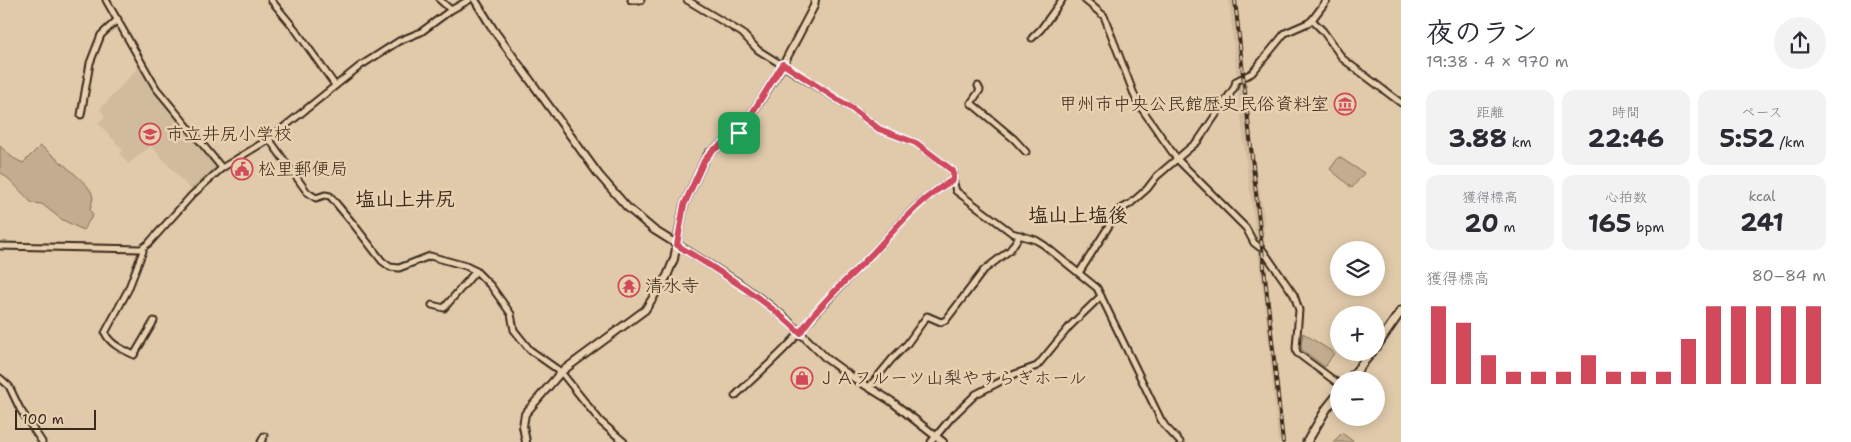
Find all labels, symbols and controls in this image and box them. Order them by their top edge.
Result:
text: 夜のラン [1426,13,1538,51]
button: share [1774,17,1826,69]
text: 19:38 · 4 × 970 m [1426,51,1569,72]
place label: 甲州市中央公民館歴史民俗資料室 [1059,92,1329,116]
museum icon: 甲州市中央公民館歴史民俗資料室 [1333,92,1357,116]
text: 距離 [1476,103,1504,121]
text: 時間 [1612,103,1640,121]
text: ペース [1741,103,1783,121]
pin [718,112,760,154]
icon: arrive [725,119,753,147]
text: 3.88 [1448,121,1507,155]
text: 22:46 [1588,121,1664,155]
text: 5:52 [1720,121,1775,155]
school or university icon: 市立井尻小学校 [138,122,162,146]
place label: 市立井尻小学校 [166,122,292,146]
text: km [1507,133,1532,151]
text: /km [1775,133,1804,151]
public building icon: 松里郵便局 [230,157,254,181]
place label: 松里郵便局 [258,157,348,181]
district label: 塩山上井尻 [355,186,455,212]
text: kcal [1748,187,1776,205]
text: 獲得標高 [1462,188,1518,206]
text: 心拍数 [1605,188,1647,206]
district label: 塩山上塩後 [1028,202,1128,228]
text: 241 [1740,205,1784,239]
text: 20 [1464,206,1499,240]
text: 165 [1588,206,1631,240]
text: m [1499,218,1516,236]
text: bpm [1631,218,1664,236]
map controls [1330,241,1385,426]
button: layers [1330,241,1385,296]
text: 80–84 m [1752,265,1826,286]
text: 獲得標高 [1426,268,1490,289]
temple icon: 清水寺 [617,274,641,298]
place label: 清水寺 [645,274,699,298]
button: + [1330,306,1385,361]
shop icon: ＪＡフルーツ山梨やすらぎホール [790,366,814,390]
place label: ＪＡフルーツ山梨やすらぎホール [818,366,1087,390]
button: − [1330,371,1385,426]
scale bar [15,407,96,430]
text: 100 m [22,410,64,428]

